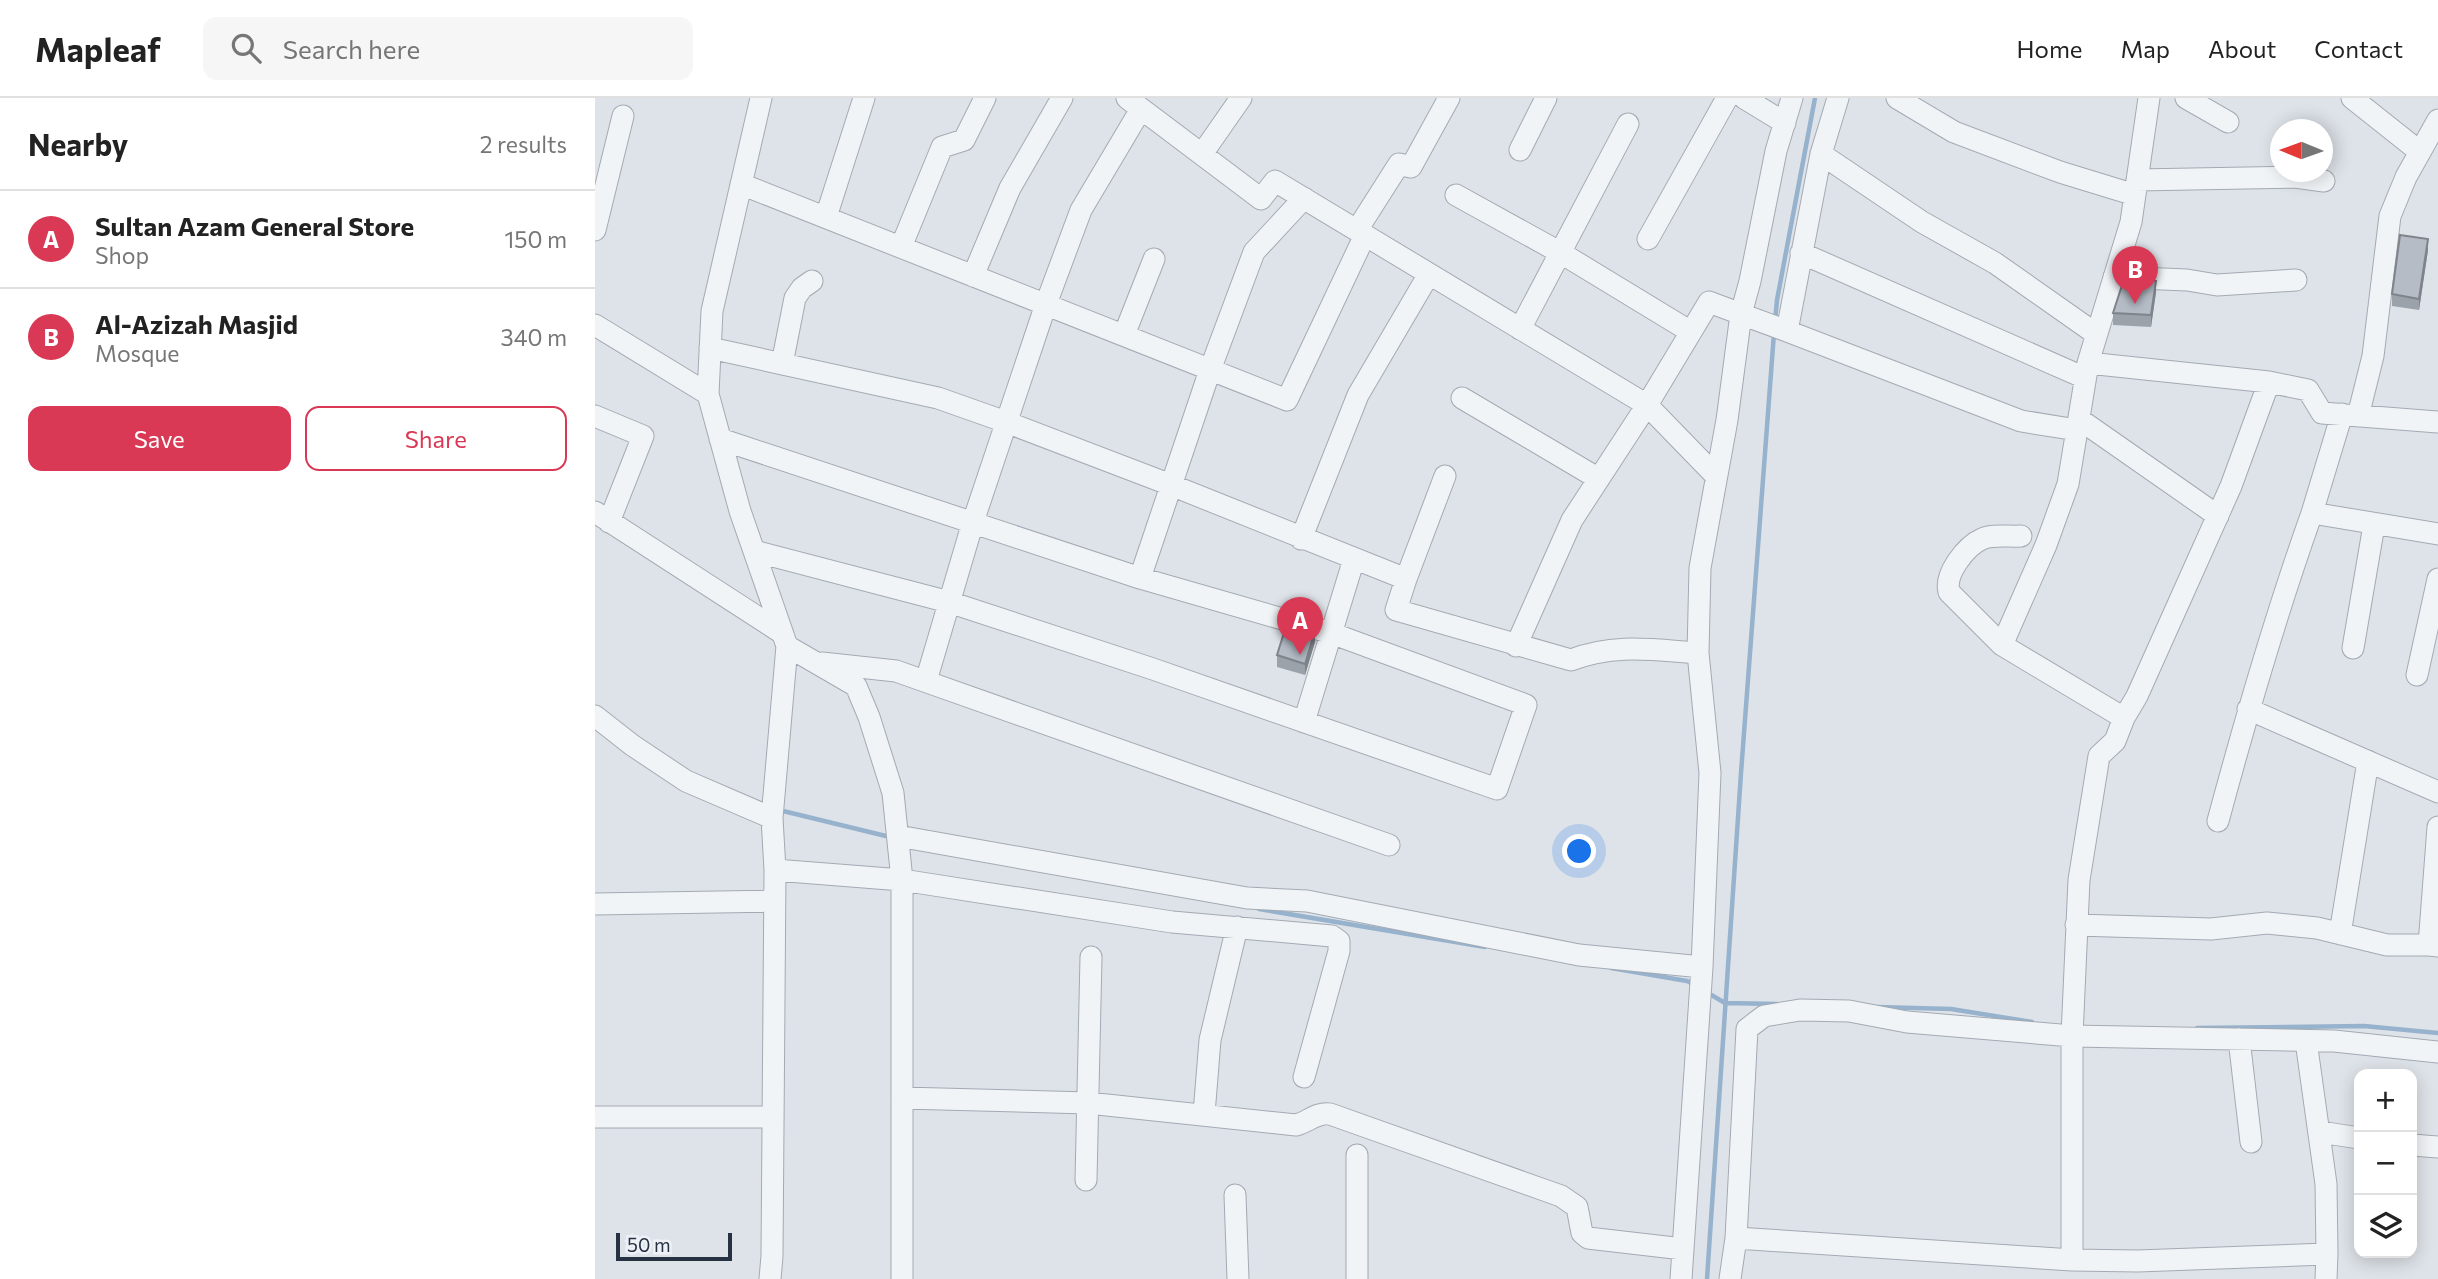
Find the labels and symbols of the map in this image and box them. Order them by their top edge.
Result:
north arrow [2270,119,2333,182]
pin: B [2112,246,2158,304]
pin: A [1277,597,1323,655]
your location [1562,834,1596,868]
scale bar [616,1230,731,1262]

